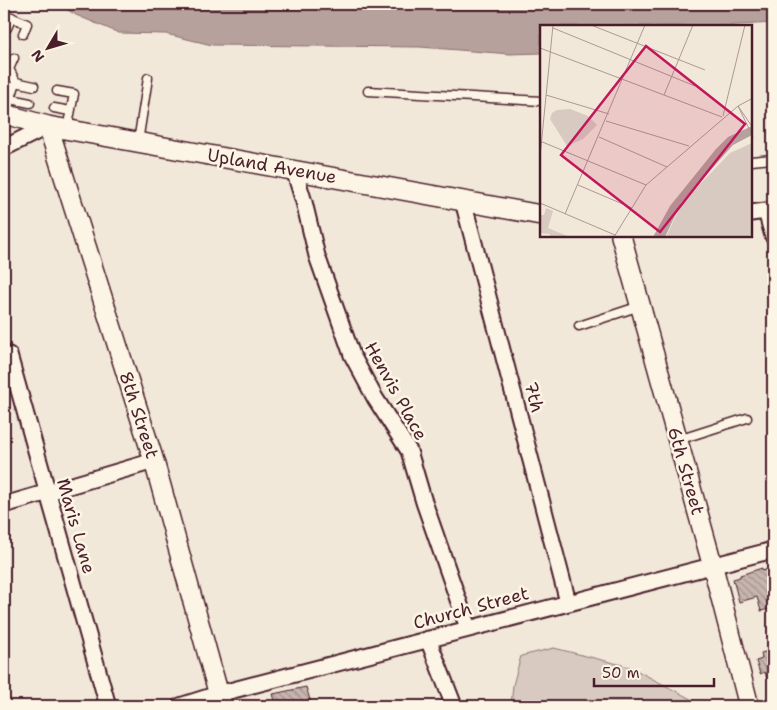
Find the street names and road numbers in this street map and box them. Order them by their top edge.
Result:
street label: Upland Avenue [206,143,338,189]
street label: Henvis Place [359,338,433,444]
street label: 8th Street [114,368,164,462]
street label: 7th [518,379,550,415]
street label: 6th Street [662,424,710,518]
street label: Maris Lane [51,476,101,576]
street label: Church Street [411,581,531,635]

